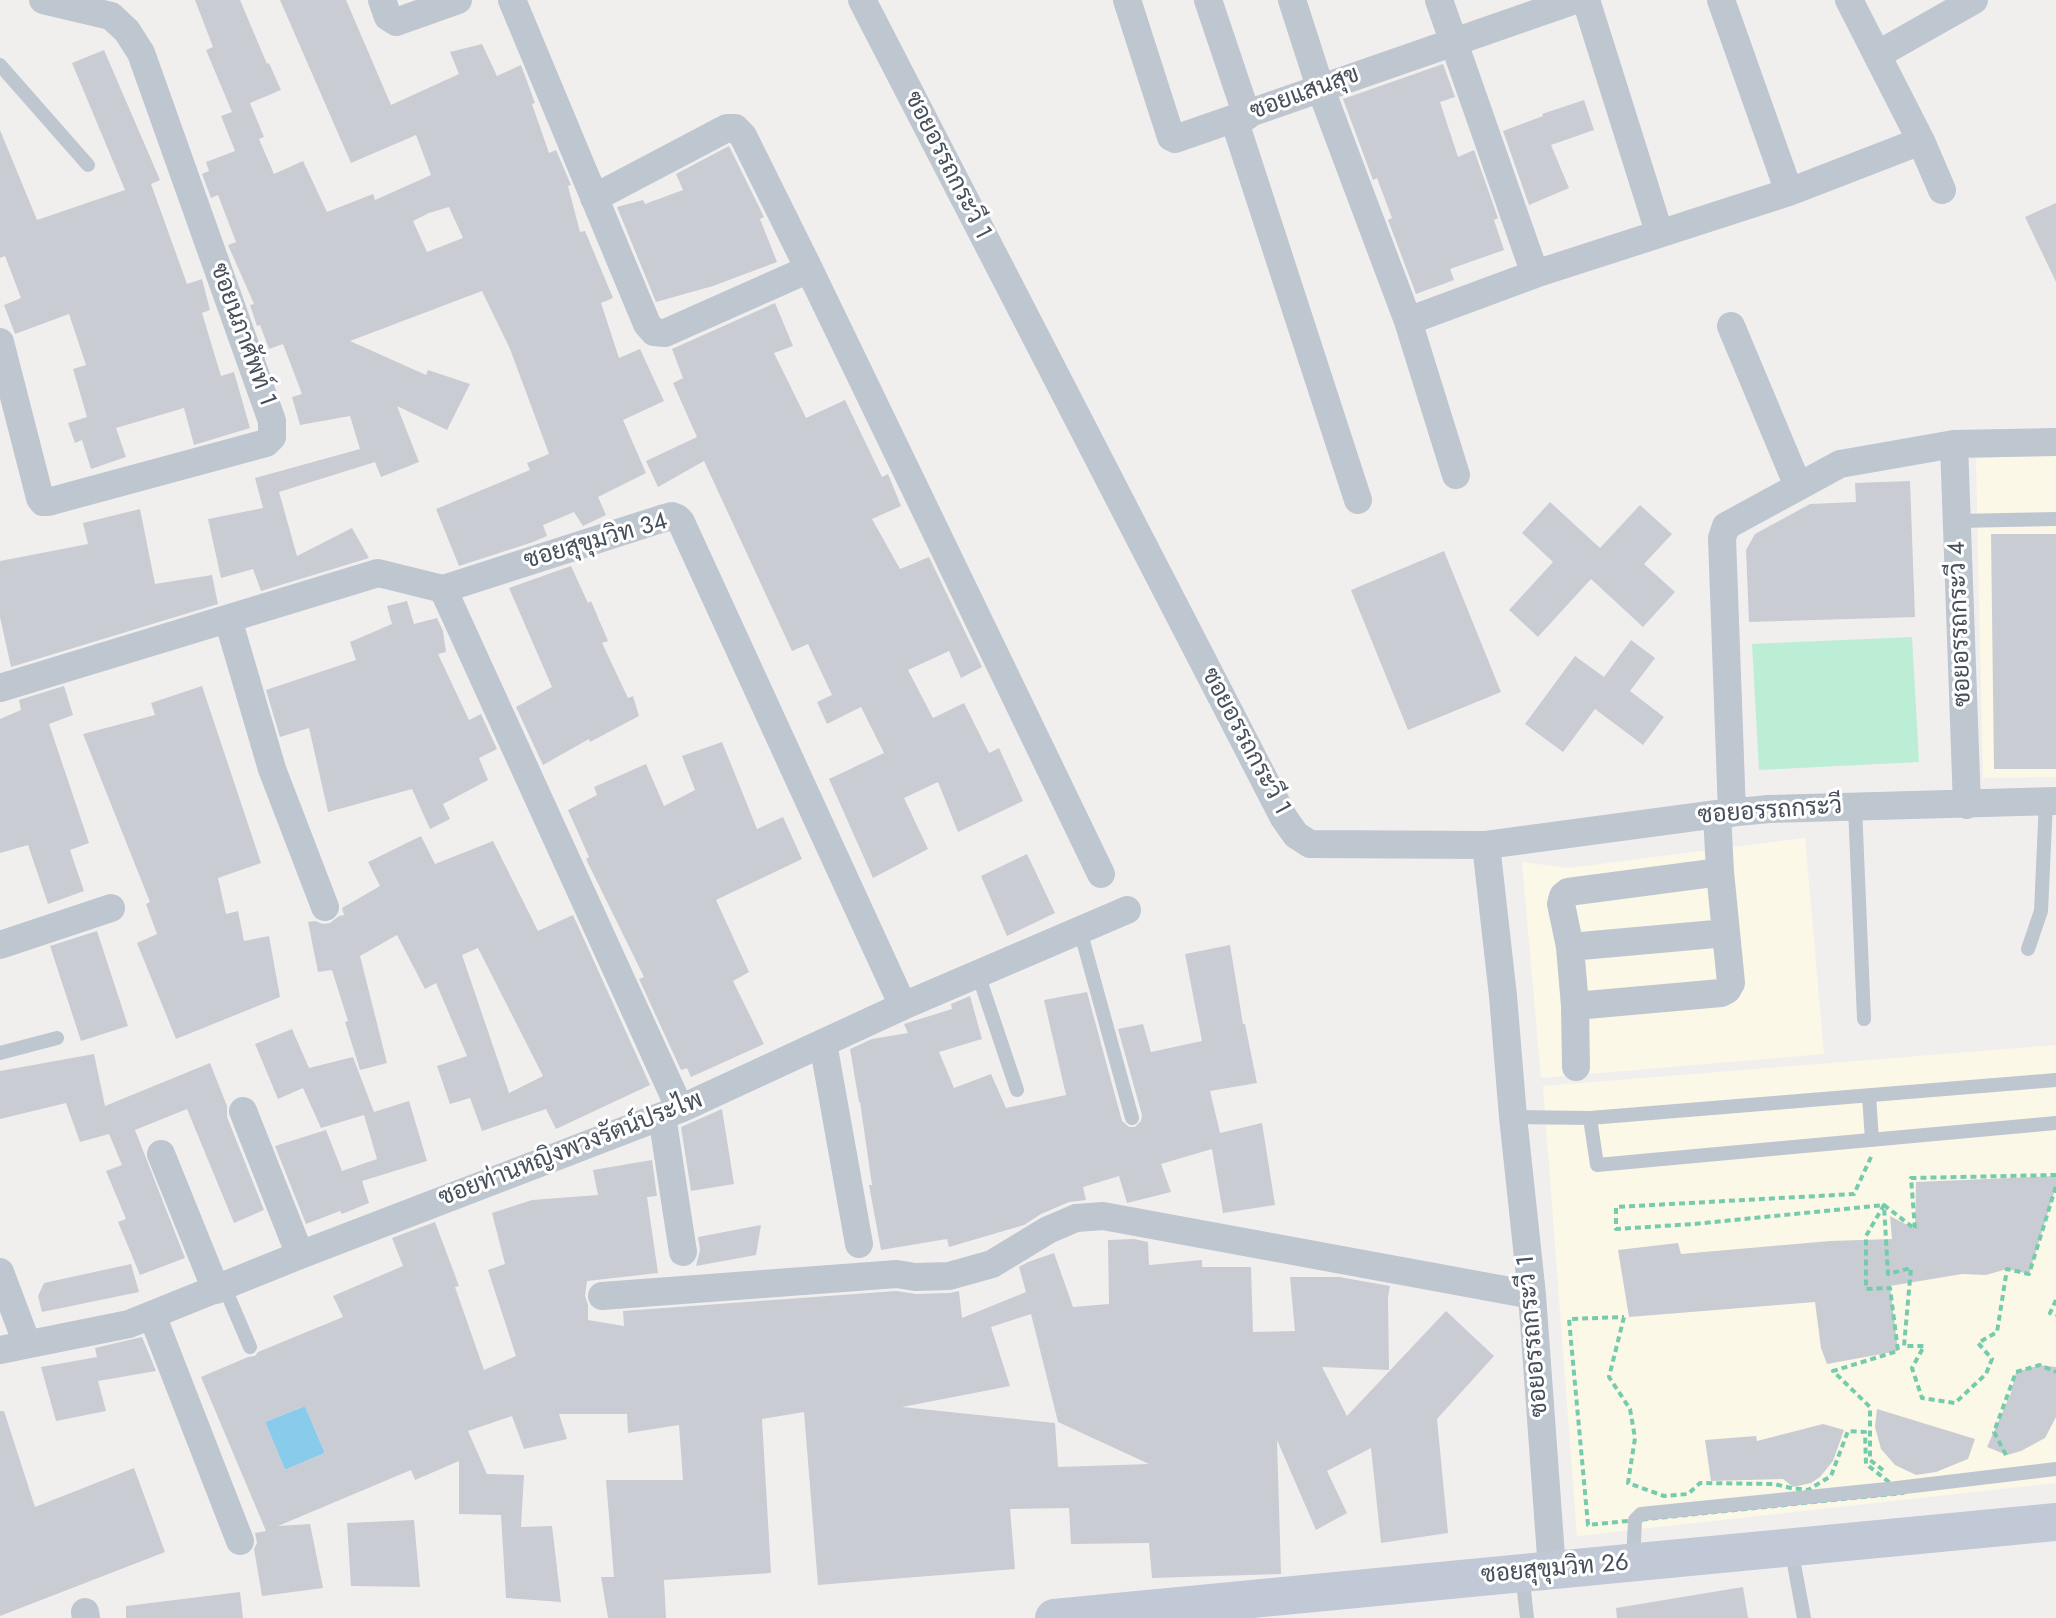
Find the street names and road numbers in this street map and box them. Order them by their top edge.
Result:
street label: ซอยแสนสุข [1247,61,1363,127]
street label: ซอยอรรถกระวี 1 [897,87,997,245]
street label: ซอยนภาศัพท์ 1 [203,260,281,410]
street label: ซอยสุขุมวิท 34 [521,508,671,576]
street label: ซอยอรรถกระวี 4 [1944,541,1978,707]
street label: ซอยอรรถกระวี 1 [1194,664,1296,820]
street label: ซอยอรรถกระวี [1697,793,1843,831]
street label: ซอยท่านหญิงพวงรัตน์ประไพ [435,1086,707,1214]
street label: ซอยอรรถกระวี 1 [1513,1254,1555,1418]
street label: ซอยสุขุมวิท 26 [1480,1549,1630,1591]

